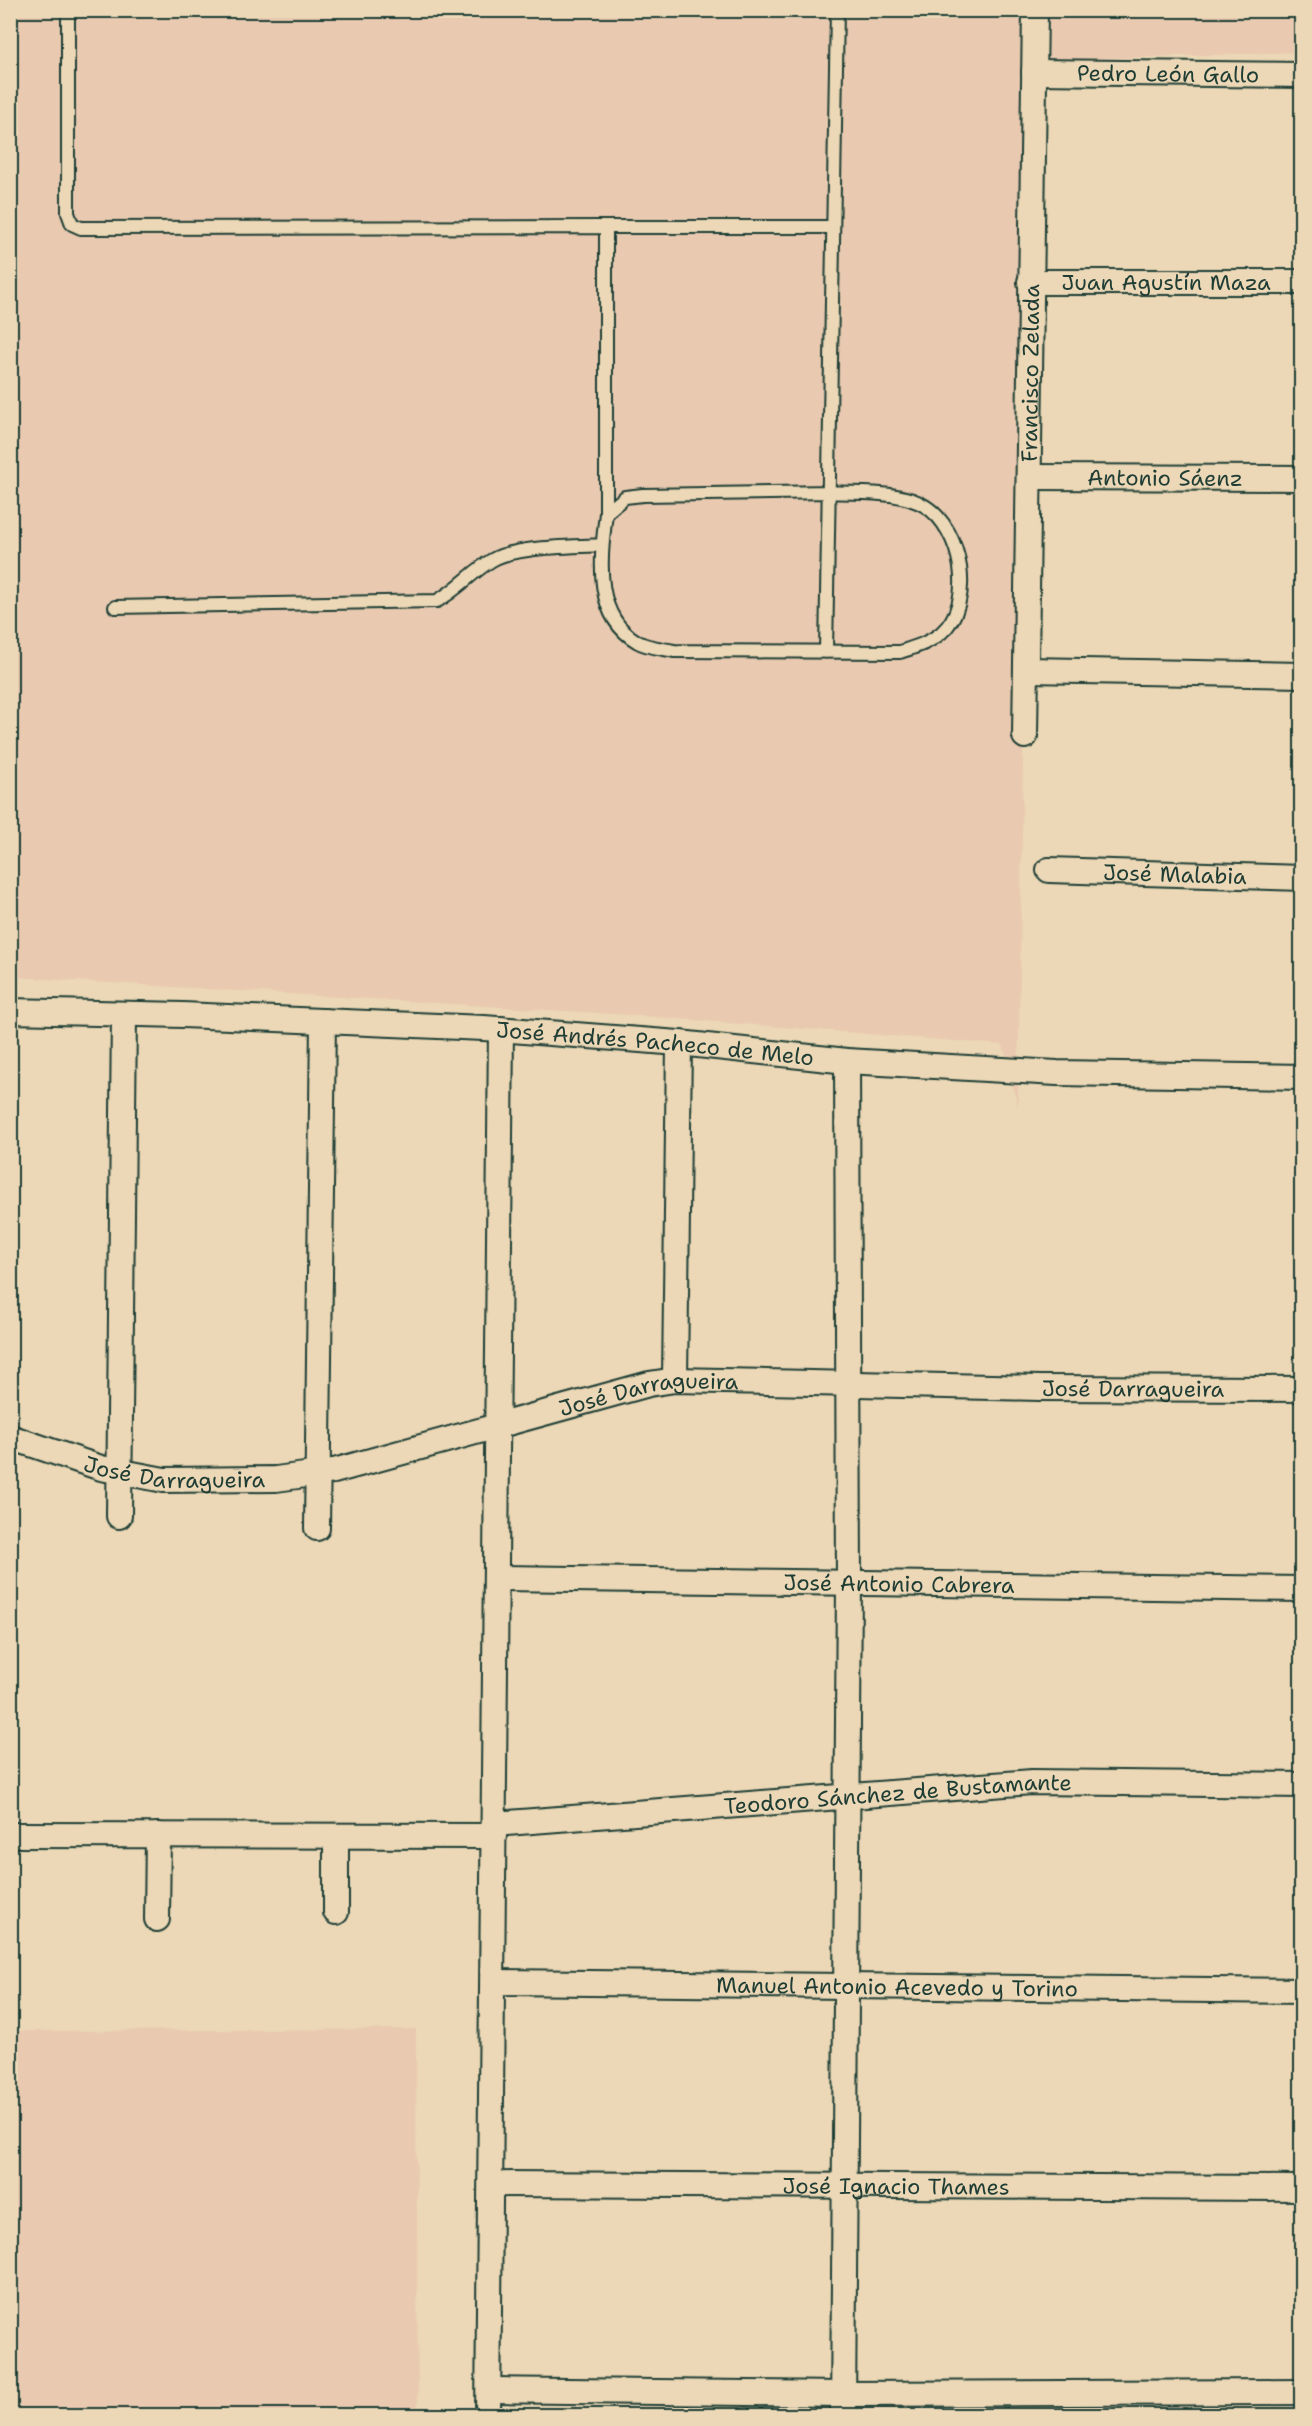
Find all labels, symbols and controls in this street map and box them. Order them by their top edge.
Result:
street label: Pedro León Gallo [1077,58,1259,89]
street label: Juan Agustín Maza [1061,268,1271,297]
street label: Francisco Zelada [1014,283,1046,462]
street label: Antonio Sáenz [1087,463,1243,492]
street label: José Malabia [1103,857,1248,891]
street label: José Andrés Pacheco de Melo [495,1014,815,1072]
street label: José Darragueira [556,1365,739,1423]
street label: José Darragueira [1042,1374,1225,1403]
street label: José Darragueira [80,1449,265,1495]
street label: José Antonio Cabrera [783,1567,1015,1600]
street label: Teodoro Sánchez de Bustamante [723,1767,1072,1821]
street label: Manuel Antonio Acevedo y Torino [716,1970,1078,2003]
street label: José Ignacio Thames [782,2171,1010,2201]

